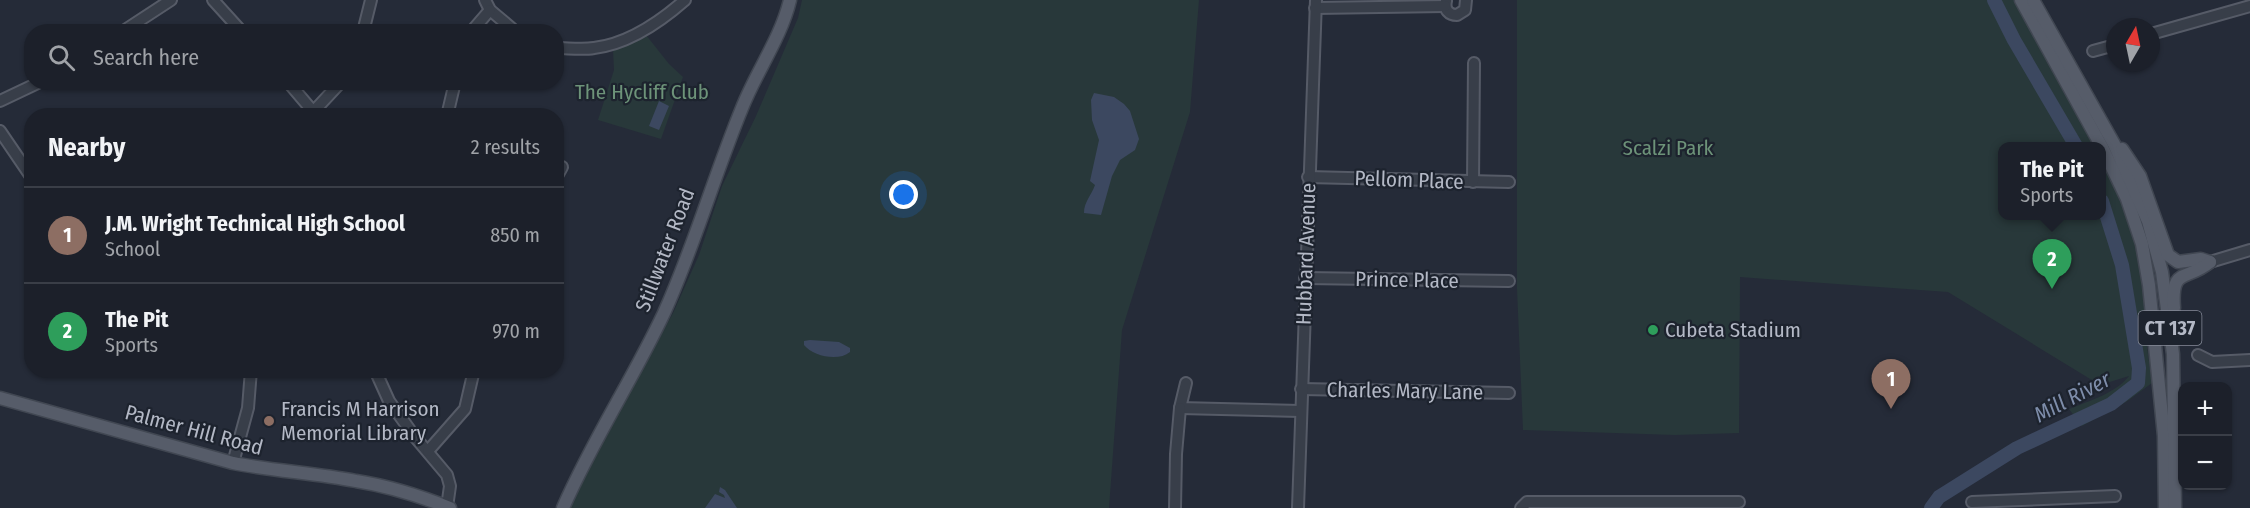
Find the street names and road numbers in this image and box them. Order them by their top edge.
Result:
street label: Pellom Place [1354,165,1464,195]
street label: Hubbard Avenue [1291,182,1321,326]
street label: Stillwater Road [630,185,700,315]
street label: Prince Place [1355,266,1459,294]
road number: CT 137 [2138,311,2202,345]
street label: Charles Mary Lane [1326,377,1484,405]
street label: Palmer Hill Road [122,399,266,461]

